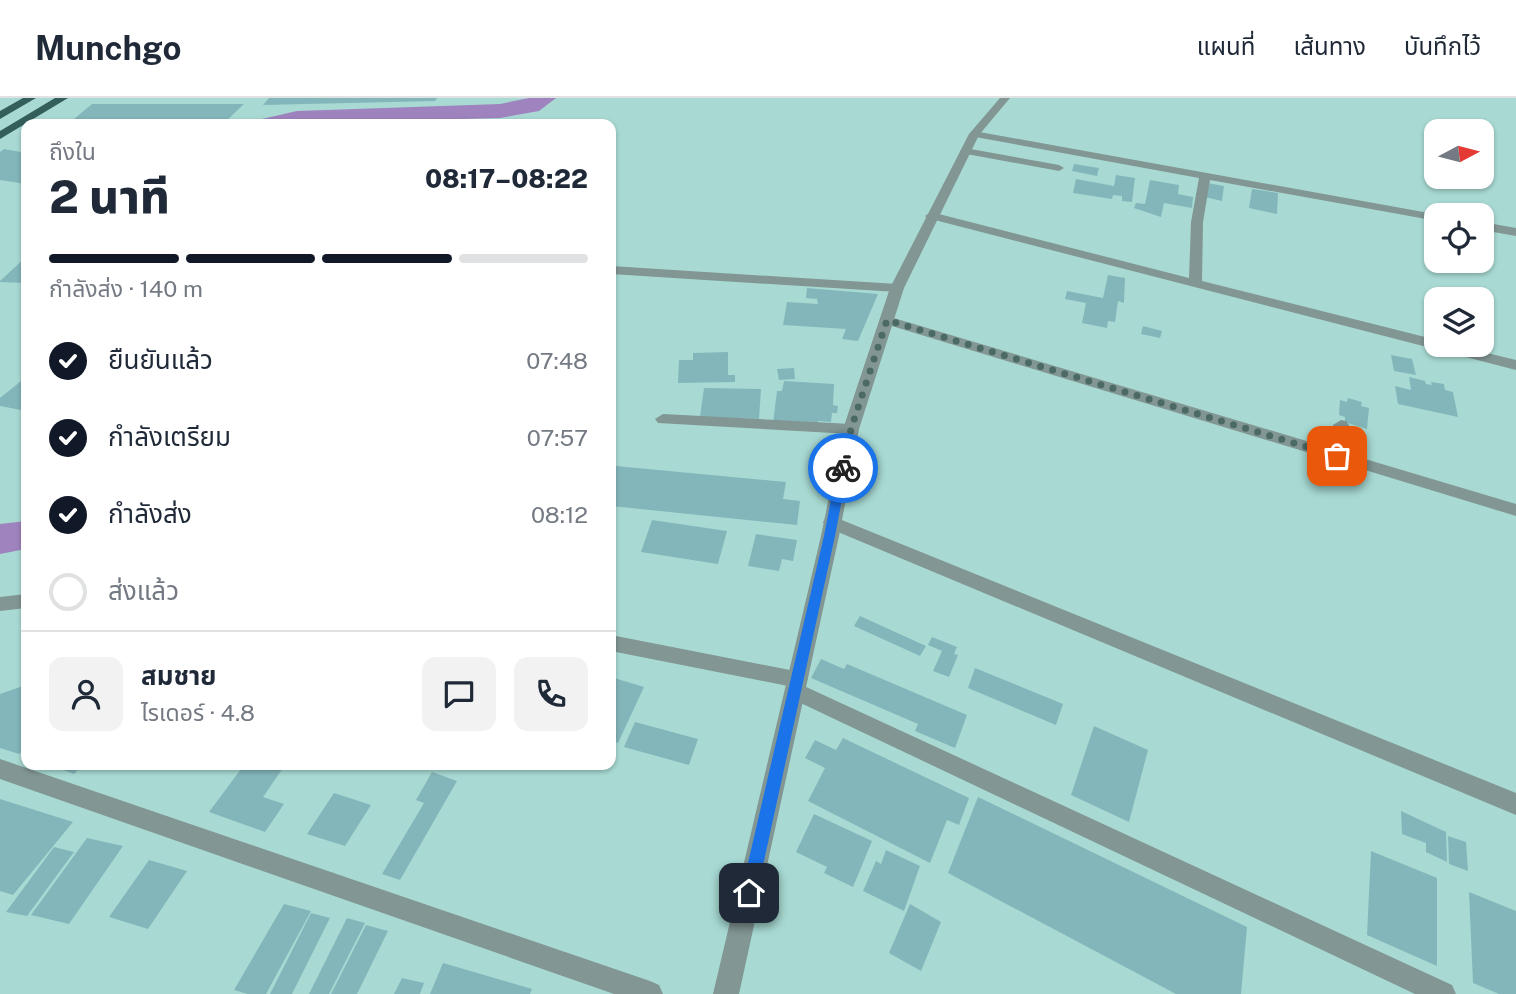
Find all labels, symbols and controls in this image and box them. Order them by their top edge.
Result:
text: Munchgo [35,29,181,67]
text: แผนที่ [1197,32,1255,60]
text: เส้นทาง [1293,32,1366,60]
text: บันทึกไว้ [1404,32,1481,60]
north arrow [1424,119,1494,189]
map controls [1424,119,1494,357]
text: ถึงใน [49,138,96,165]
text: 08:17–08:22 [425,163,588,194]
text: 2 นาที [49,169,170,223]
button: locate [1424,203,1494,273]
text: กำลังส่ง · 140 m [49,275,203,302]
button: layers [1424,287,1494,357]
icon: check [49,342,87,380]
text: ยืนยันแล้ว [108,344,213,375]
text: 07:48 [526,347,588,374]
icon: check [49,419,87,457]
text: กำลังเตรียม [108,421,231,452]
text: 07:57 [527,424,588,451]
pin [1307,426,1367,486]
courier [808,433,878,503]
icon: bag [1318,437,1356,475]
icon: bike [824,449,862,487]
icon: check [49,496,87,534]
text: กำลังส่ง [108,498,192,529]
text: 08:12 [531,501,588,528]
text: ส่งแล้ว [108,575,179,606]
button: person [49,657,123,731]
button: chat [422,657,496,731]
button: phone [514,657,588,731]
text: สมชาย [141,660,217,691]
text: ไรเดอร์ · 4.8 [141,699,255,726]
pin [719,863,779,923]
icon: home [730,874,768,912]

